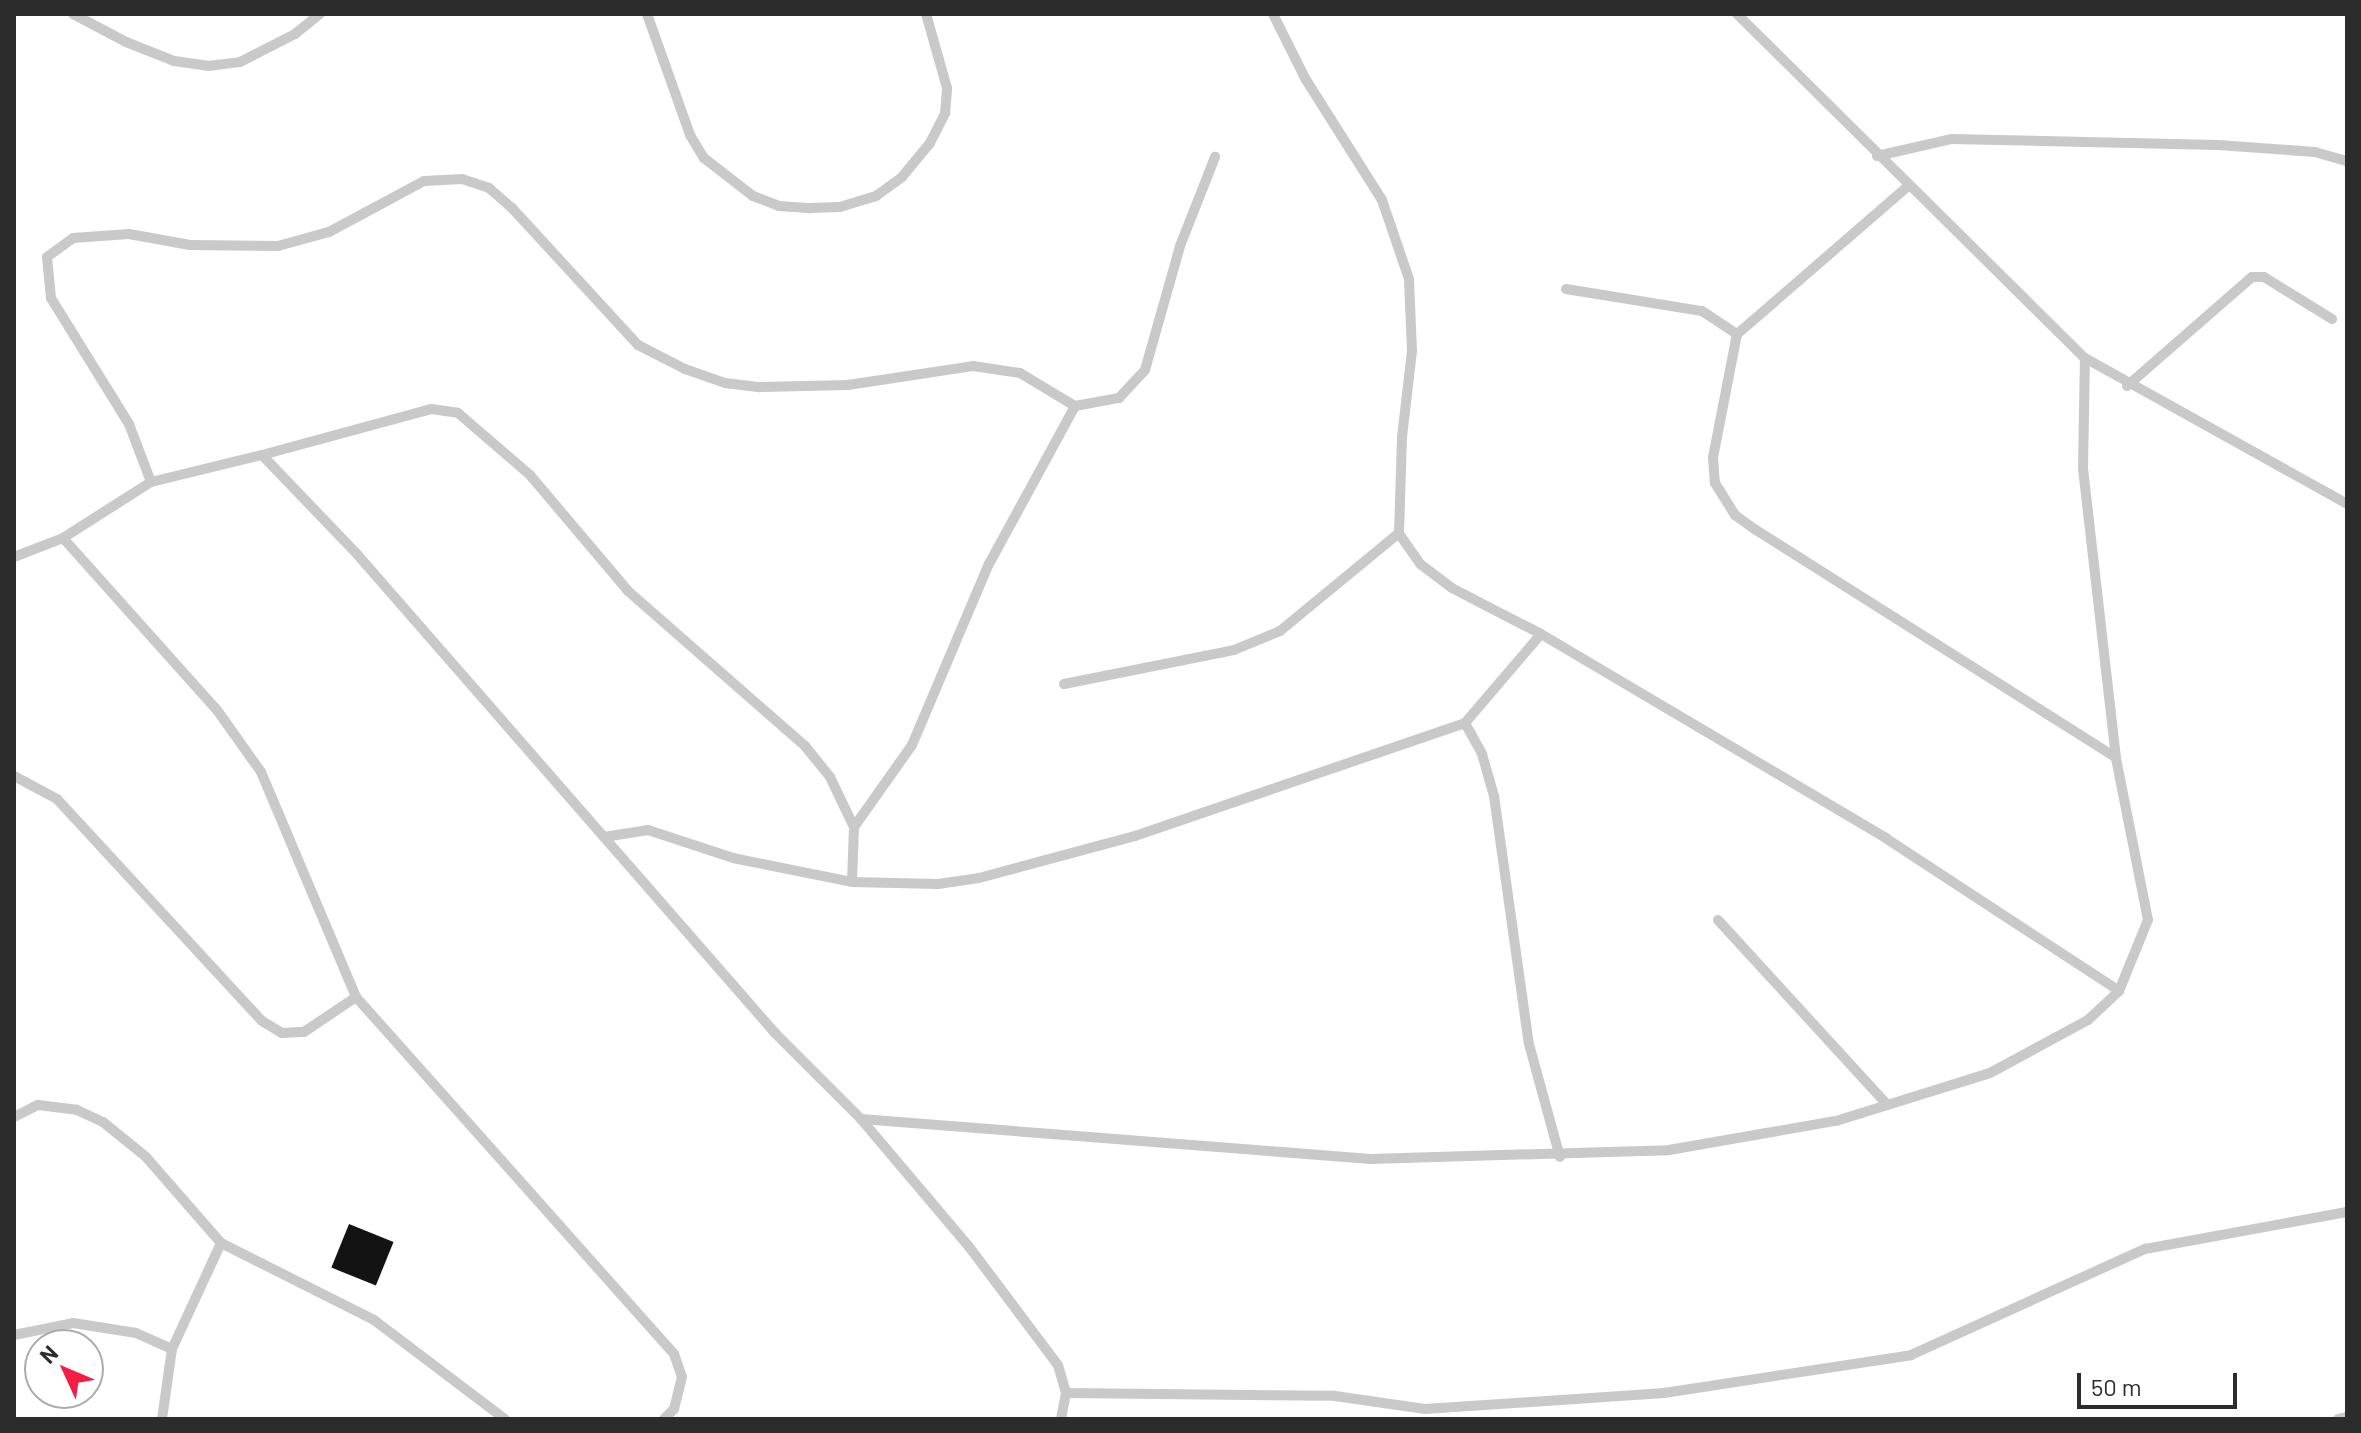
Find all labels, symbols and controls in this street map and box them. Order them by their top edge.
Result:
north arrow [24,1329,104,1409]
text: N [34,1339,63,1368]
scale bar [2081,1357,2241,1407]
text: 50 m [2091,1372,2142,1401]

